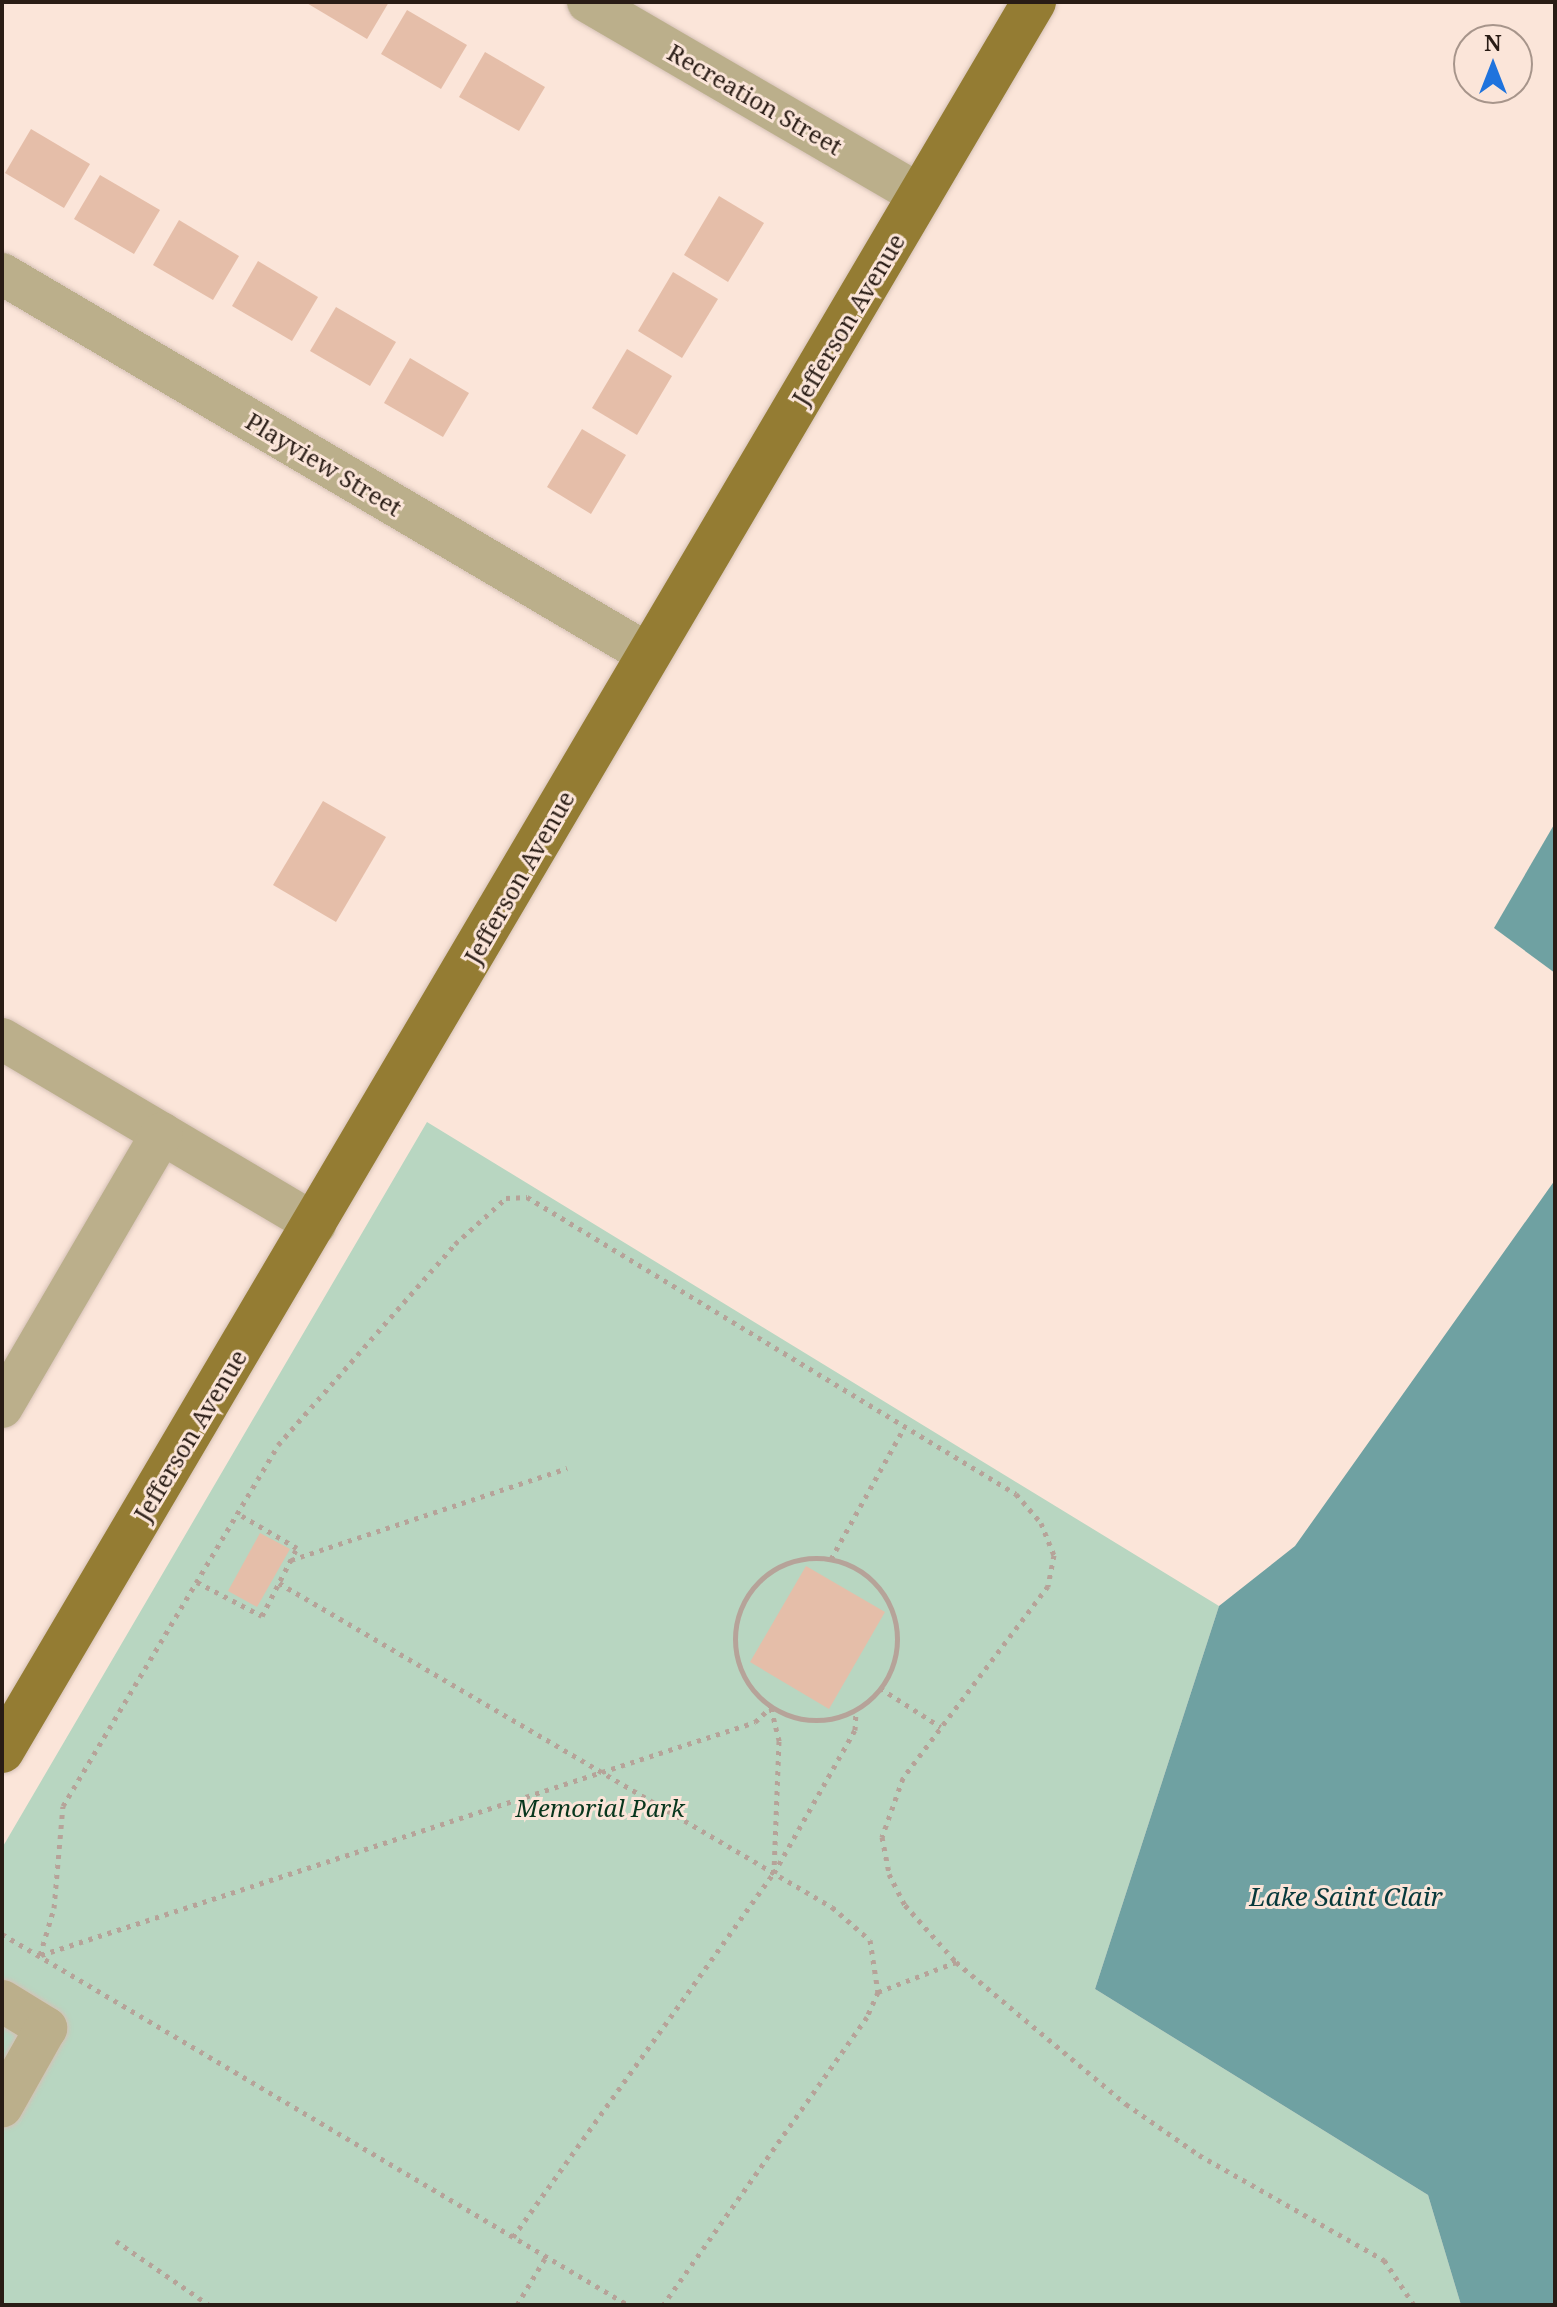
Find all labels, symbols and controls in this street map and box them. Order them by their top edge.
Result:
north arrow [1453,24,1533,104]
text: N [1484,27,1502,57]
street label: Recreation Street [663,37,847,161]
street label: Jefferson Avenue [786,228,910,410]
street label: Playview Street [241,406,407,522]
street label: Jefferson Avenue [458,785,580,969]
street label: Jefferson Avenue [128,1344,252,1526]
park label: Memorial Park [515,1794,685,1822]
water label: Lake Saint Clair [1249,1881,1443,1913]

